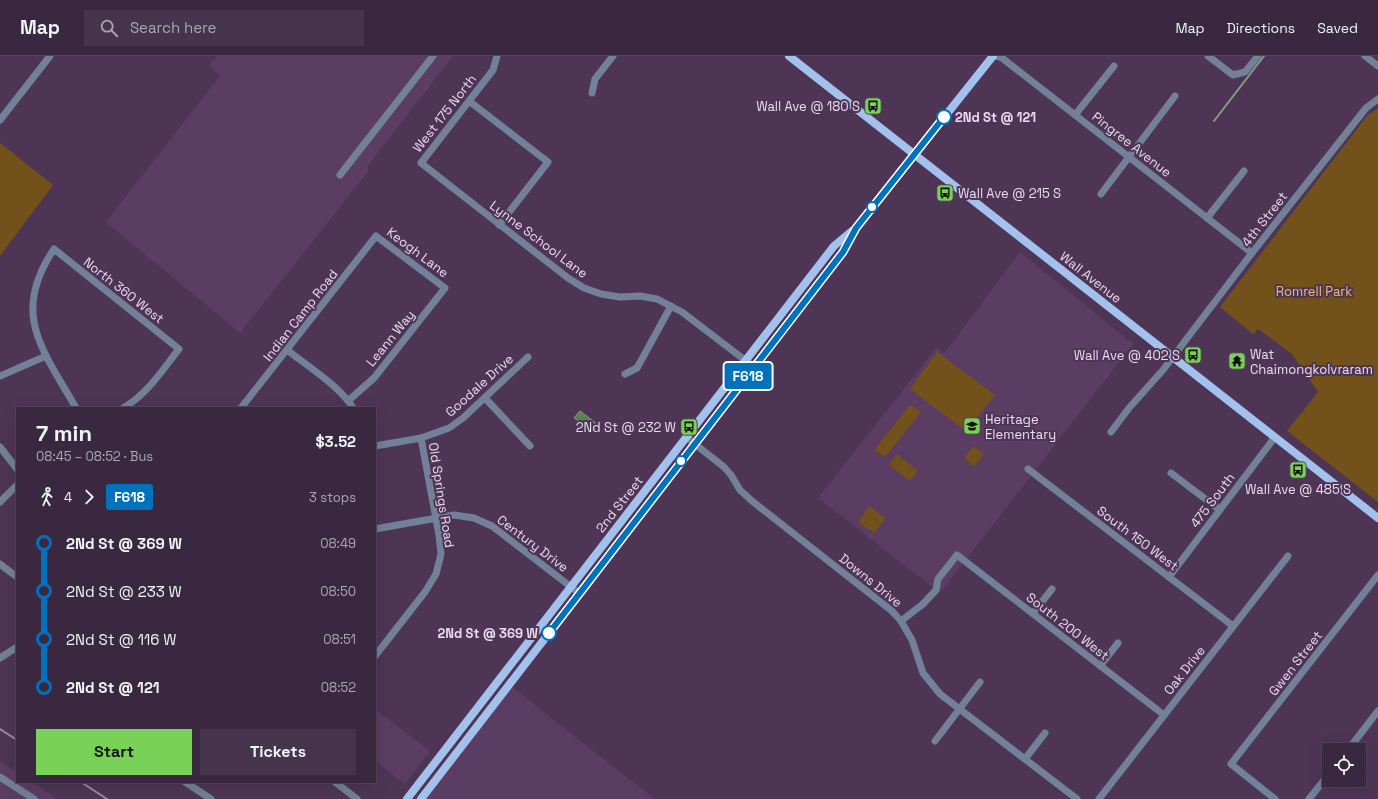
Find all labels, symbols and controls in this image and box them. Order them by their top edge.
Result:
search box [84,10,364,46]
text: Map [20,15,60,40]
icon: search [98,17,120,39]
text: Search here [130,18,216,37]
text: Map [1175,19,1205,37]
text: Directions [1227,19,1295,37]
text: Saved [1317,19,1358,37]
street label: West 175 North [409,71,480,156]
bus stop icon: Wall Ave @ 180 S [863,96,883,116]
place label: Wall Ave @ 180 S [756,98,860,115]
street label: Pingree Avenue [1088,108,1175,181]
marker: 2Nd St @ 121 [936,109,952,125]
place label: 2Nd St @ 121 [955,109,1036,126]
bus stop icon: Wall Ave @ 215 S [935,183,955,203]
place label: Wall Ave @ 215 S [958,185,1061,202]
street label: 4th Street [1238,188,1291,250]
street label: Lynne School Lane [486,197,591,282]
unlabelled marker [866,201,878,213]
street label: Keogh Lane [383,224,452,281]
street label: Wall Avenue [1056,248,1125,307]
street label: North 360 West [80,254,167,327]
street label: Indian Camp Road [259,266,342,365]
park label: Romrell Park [1276,283,1352,300]
street label: Leann Way [362,307,418,370]
bus stop icon: Wall Ave @ 402 S [1183,345,1203,365]
place label: Wat Chaimongkolvraram [1250,346,1373,378]
place label: Wall Ave @ 402 S [1074,347,1180,364]
street label: Goodale Drive [442,350,517,420]
temple icon: Wat Chaimongkolvraram [1227,351,1247,371]
line badge: F618 [720,363,776,389]
text: F618 [733,367,763,385]
place label: Heritage Elementary [985,411,1056,443]
school or university icon: Heritage Elementary [962,416,982,436]
bus stop icon: 2Nd St @ 232 W [679,417,699,437]
text: 7 min [36,419,92,447]
place label: 2Nd St @ 232 W [576,419,676,436]
text: $3.52 [316,432,356,451]
street label: Old Springs Road [425,441,458,549]
text: 08:45 – 08:52 · Bus [36,448,153,465]
unlabelled marker [675,455,687,467]
bus stop icon: Wall Ave @ 485 S [1288,460,1308,480]
street label: 475 South [1186,470,1238,531]
street label: 2nd Street [592,473,647,536]
place label: Wall Ave @ 485 S [1245,481,1351,498]
icon: walk [36,486,58,508]
icon: forward [78,486,100,508]
text: F618 [114,488,145,506]
text: 4 [64,489,72,506]
text: 3 stops [309,489,356,506]
street label: South 150 West [1094,502,1182,575]
street label: Century Drive [494,511,572,576]
text: 2Nd St @ 369 W [66,534,182,553]
text: 08:49 [320,535,356,552]
street label: Downs Drive [836,550,906,611]
text: 2Nd St @ 233 W [66,582,182,601]
text: 08:50 [320,583,356,600]
street label: South 200 West [1023,589,1113,664]
place label: 2Nd St @ 369 W [438,625,538,642]
marker: 2Nd St @ 369 W [541,625,557,641]
street label: Gwen Street [1265,627,1326,699]
text: 2Nd St @ 116 W [66,630,176,649]
text: 08:51 [323,631,356,648]
street label: Oak Drive [1160,642,1209,698]
text: 2Nd St @ 121 [66,678,160,697]
text: 08:52 [321,679,356,696]
button: Start [36,729,192,775]
button: Tickets [200,729,356,775]
map controls [1322,743,1366,787]
button: locate [1322,743,1366,787]

